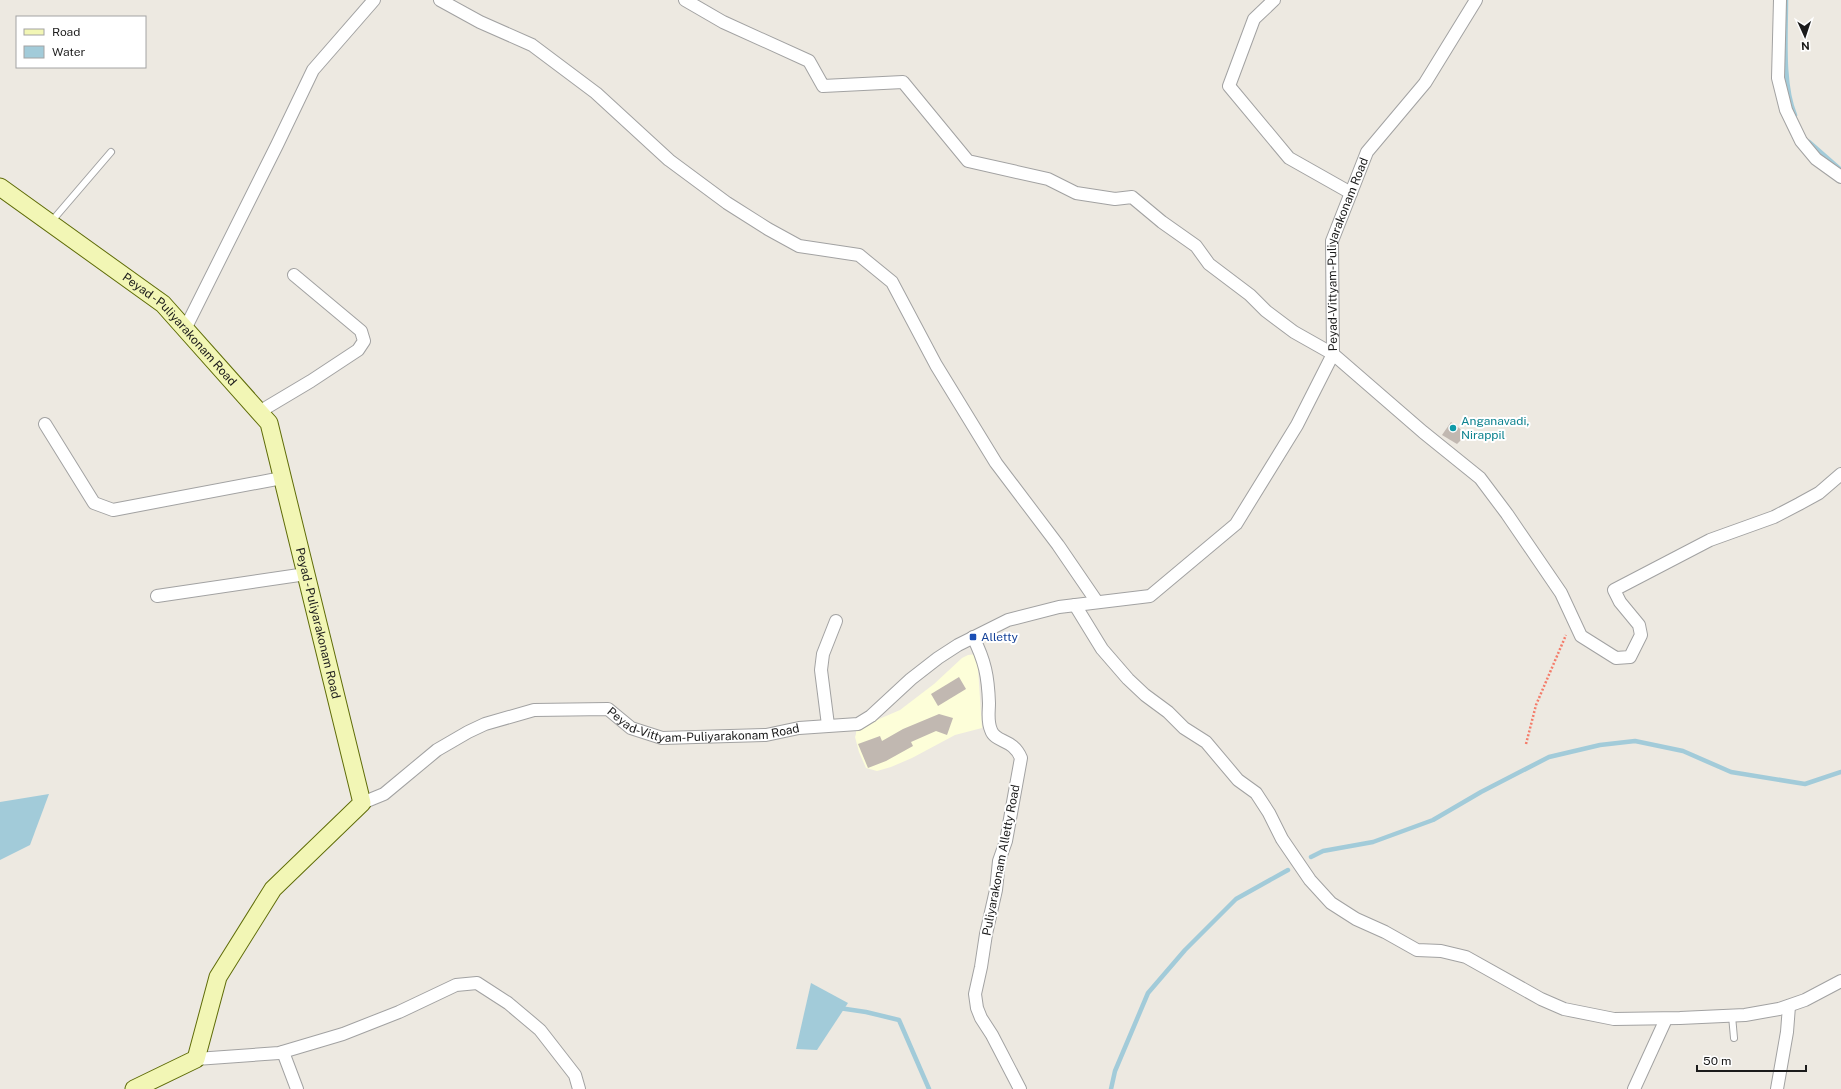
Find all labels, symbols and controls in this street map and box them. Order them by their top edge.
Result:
legend [16,16,146,68]
north arrow [1785,16,1825,56]
text: Road [52,25,80,39]
text: N [1801,40,1810,52]
text: Water [52,45,86,59]
street label: Peyad-Vittyam-Puliyarakonam Road [1325,156,1371,351]
street label: Peyad - Puliyarakonam Road [120,270,239,389]
place label: Anganavadi, Nirappil [1461,414,1529,442]
marker: Anganavadi, Nirappil [1448,423,1458,433]
street label: Peyad - Puliyarakonam Road [293,546,343,700]
place label: Alletty [981,630,1019,644]
marker: Alletty [968,632,978,642]
street label: Peyad-Vittyam-Puliyarakonam Road [604,704,801,746]
street label: Puliyarakonam Alletty Road [979,783,1023,937]
scale bar [1697,1047,1806,1073]
text: 50 m [1703,1054,1731,1068]

